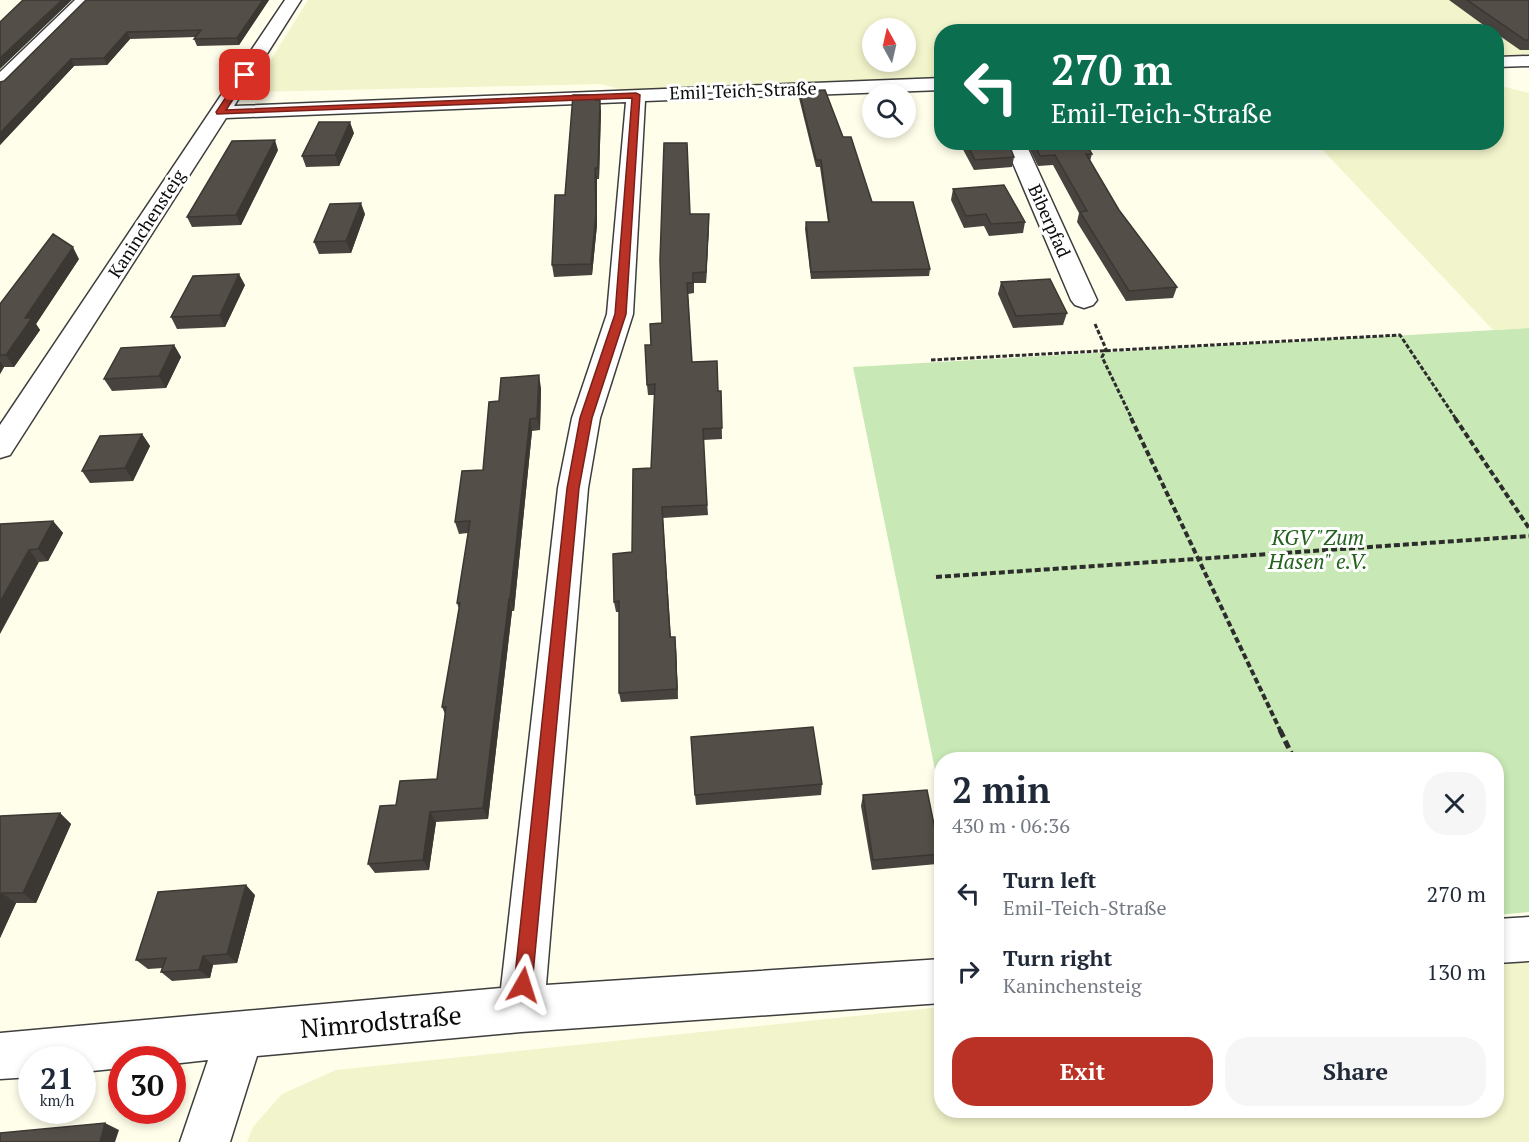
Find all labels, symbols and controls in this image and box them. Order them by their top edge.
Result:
north arrow [862,18,916,72]
map controls [862,18,916,138]
text: 270 m [1051,41,1172,97]
icon: left [952,48,1030,126]
pin [219,49,270,100]
icon: arrive [228,58,261,91]
street label: Emil-Teich-Straße [669,75,817,105]
button: search [862,84,916,138]
text: Emil-Teich-Straße [1051,95,1272,131]
street label: Kaninchensteig [102,164,190,282]
street label: Biberpfad [1023,180,1077,261]
park label: KGV "Zum Hasen" e.V. [1267,523,1368,575]
text: 2 min [952,766,1050,813]
button: close [1423,772,1486,835]
text: 430 m · 06:36 [952,812,1070,839]
text: Turn left [1003,865,1096,894]
icon: left [952,877,985,910]
text: 270 m [1426,879,1486,908]
text: Emil-Teich-Straße [1003,894,1167,921]
text: Turn right [1003,943,1112,972]
position arrow [491,953,555,1017]
icon: right [952,955,985,988]
text: 130 m [1426,957,1486,986]
text: Kaninchensteig [1003,972,1141,999]
street label: Nimrodstraße [299,997,463,1045]
button: Exit [952,1037,1213,1106]
button: Share [1225,1037,1486,1106]
speed limit sign: 30 [108,1046,186,1124]
text: 21 [40,1058,74,1098]
text: km/h [40,1090,74,1110]

